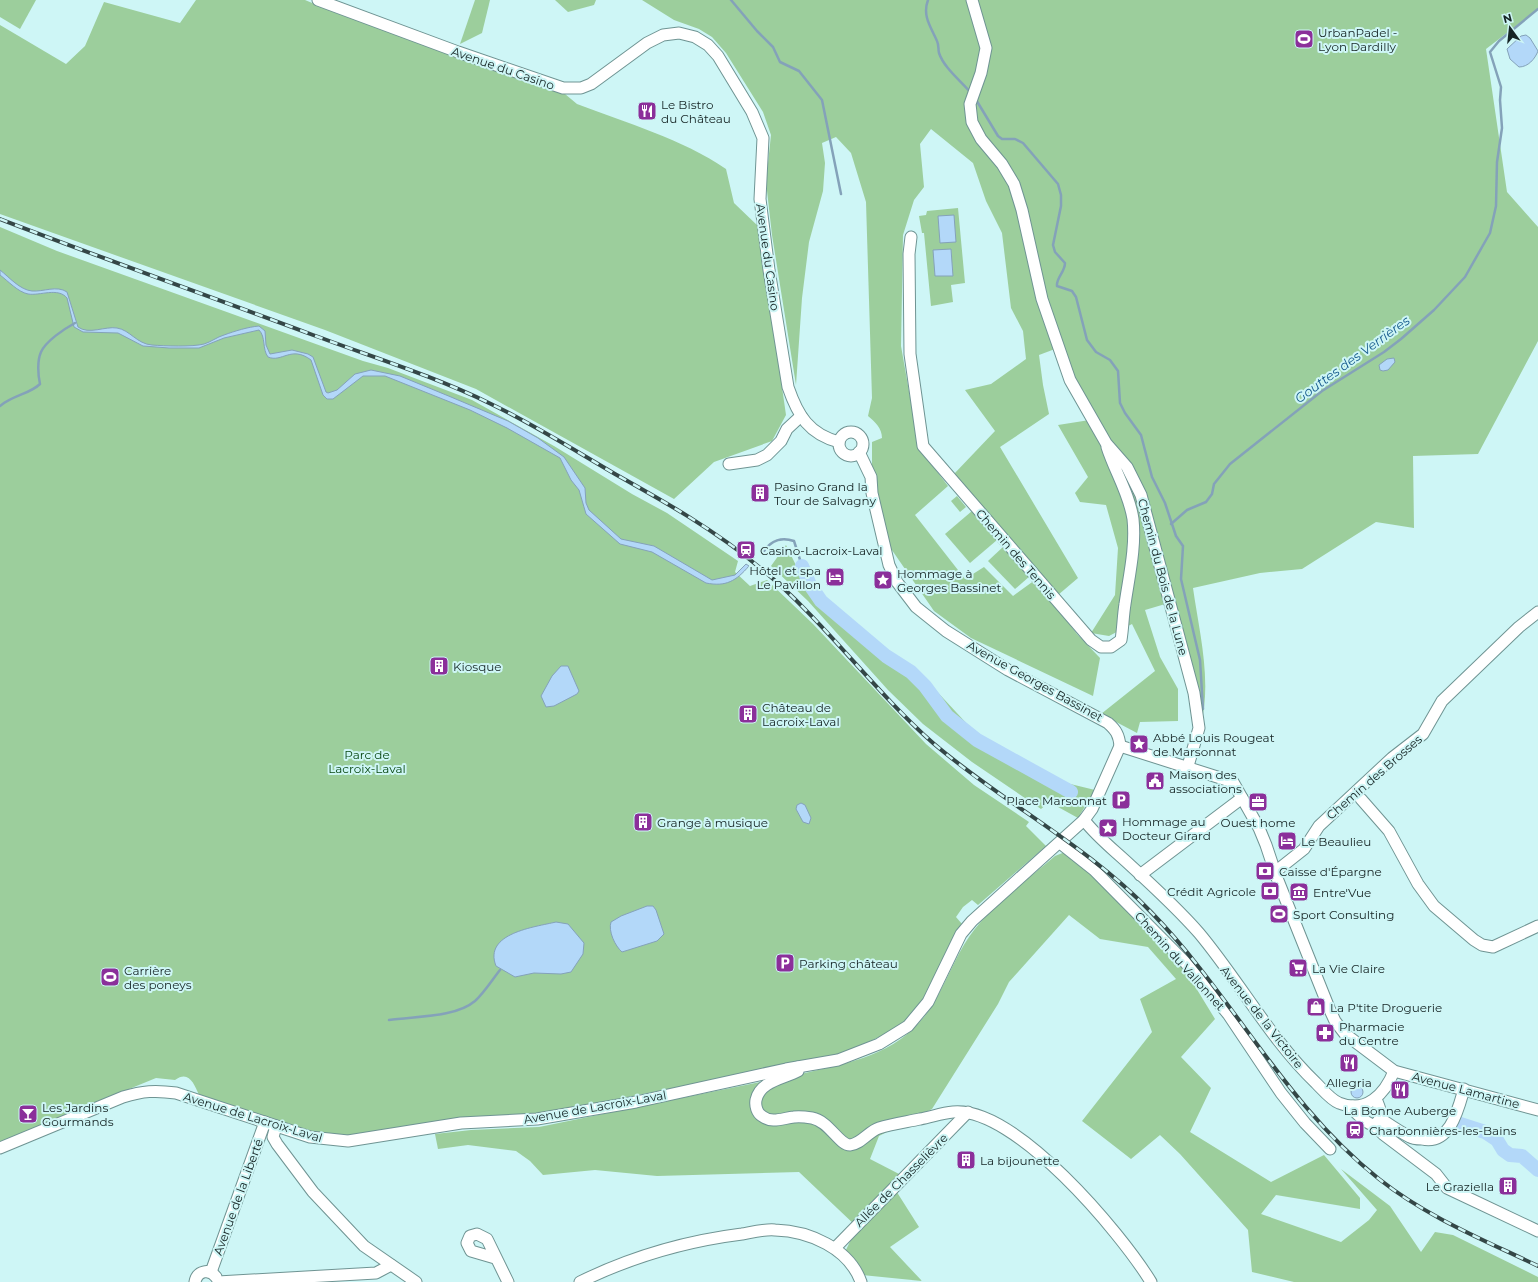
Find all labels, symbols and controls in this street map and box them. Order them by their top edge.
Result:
north arrow [1490,8,1530,48]
text: N [1501,10,1514,26]
place label: UrbanPadel - Lyon Dardilly [1318,25,1397,54]
sports icon: UrbanPadel - Lyon Dardilly [1293,28,1315,50]
street label: Avenue du Casino [450,43,556,93]
place label: Le Bistro du Château [661,97,731,126]
restaurant icon: Le Bistro du Château [636,100,658,122]
street label: Avenue du Casino [753,202,783,312]
water label: Gouttes des Verrières [1291,312,1413,406]
place label: Pasino Grand la Tour de Salvagny [774,479,876,508]
building icon: Pasino Grand la Tour de Salvagny [749,482,771,504]
street label: Chemin du Bois de la Lune [1135,497,1191,657]
street label: Chemin des Tennis [973,506,1059,602]
station icon: Casino-Lacroix-Laval [735,539,757,561]
place label: Casino-Lacroix-Laval [760,543,883,558]
place label: Hôtel et spa Le Pavillon [749,563,821,592]
hotel icon: Hôtel et spa Le Pavillon [824,566,846,588]
place label: Hommage à Georges Bassinet [897,566,1002,595]
place icon: Hommage à Georges Bassinet [872,569,894,591]
street label: Avenue Georges Bassinet [964,637,1106,725]
building icon: Kiosque [428,655,450,677]
place label: Kiosque [453,659,502,674]
place label: Château de Lacroix-Laval [762,700,840,729]
building icon: Château de Lacroix-Laval [737,703,759,725]
place label: Abbé Louis Rougeat de Marsonnat [1153,730,1275,759]
street label: Chemin des Brosses [1323,731,1425,823]
place icon: Abbé Louis Rougeat de Marsonnat [1128,733,1150,755]
park label: Parc de Lacroix-Laval [328,747,406,776]
place label: Maison des associations [1169,767,1242,796]
public building icon: Maison des associations [1144,770,1166,792]
parking icon: Place Marsonnat [1110,789,1132,811]
office icon: Ouest home [1247,791,1269,813]
place label: Place Marsonnat [1006,793,1107,808]
building icon: Grange à musique [632,811,654,833]
place label: Hommage au Docteur Girard [1122,814,1211,843]
place label: Grange à musique [657,815,768,830]
place label: Ouest home [1221,815,1295,830]
place icon: Hommage au Docteur Girard [1097,817,1119,839]
hotel icon: Le Beaulieu [1276,830,1298,852]
place label: Le Beaulieu [1301,834,1371,849]
bank icon: Caisse d'Épargne [1254,860,1276,882]
place label: Caisse d'Épargne [1279,864,1382,879]
bank icon: Crédit Agricole [1259,880,1281,902]
museum icon: Entre'Vue [1288,881,1310,903]
place label: Crédit Agricole [1167,884,1256,899]
place label: Entre'Vue [1313,885,1371,900]
sports icon: Sport Consulting [1268,903,1290,925]
place label: Sport Consulting [1293,907,1394,922]
street label: Chemin du Vallonnet [1132,909,1228,1014]
parking icon: Parking château [774,952,796,974]
place label: Parking château [799,956,898,971]
supermarket icon: La Vie Claire [1287,957,1309,979]
place label: La Vie Claire [1312,961,1385,976]
place label: Carrière des poneys [124,963,192,992]
street label: Avenue de la Victoire [1217,963,1307,1071]
sports icon: Carrière des poneys [99,966,121,988]
shop icon: La P'tite Droguerie [1305,996,1327,1018]
place label: La P'tite Droguerie [1330,1000,1442,1015]
place label: Pharmacie du Centre [1339,1019,1404,1048]
pharmacy icon: Pharmacie du Centre [1314,1022,1336,1044]
restaurant icon: Allegria [1338,1052,1360,1074]
street label: Avenue Lamartine [1411,1068,1521,1112]
place label: Allegria [1326,1075,1372,1090]
restaurant icon: La Bonne Auberge [1389,1079,1411,1101]
street label: Avenue de Lacroix-Laval [522,1087,668,1127]
street label: Avenue de Lacroix-Laval [182,1089,324,1145]
place label: Les Jardins Gourmands [42,1100,114,1129]
bar icon: Les Jardins Gourmands [17,1103,39,1125]
place label: La Bonne Auberge [1344,1103,1456,1118]
station icon: Charbonnières-les-Bains [1344,1119,1366,1141]
place label: Charbonnières-les-Bains [1369,1123,1517,1138]
street label: Allée de Chasselièvre [851,1130,951,1230]
street label: Avenue de la Liberté [210,1137,266,1257]
building icon: La bijounette [955,1149,977,1171]
place label: La bijounette [980,1153,1060,1168]
building icon: Le Graziella [1497,1175,1519,1197]
place label: Le Graziella [1426,1179,1494,1194]

